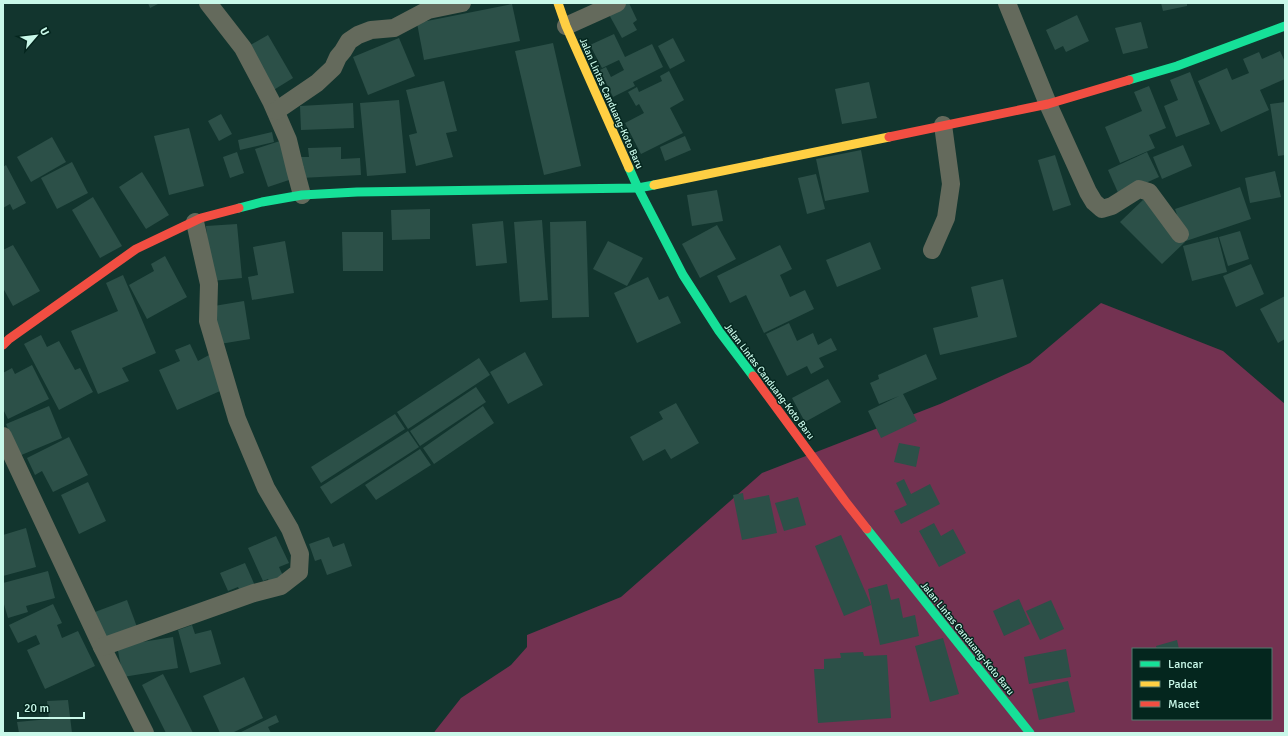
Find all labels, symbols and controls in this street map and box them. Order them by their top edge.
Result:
north arrow [16,16,56,56]
text: U [37,25,52,38]
street label: Jalan Lintas Canduang-Koto Baru [577,36,645,171]
street label: Jalan Lintas Canduang-Koto Baru [722,321,817,442]
street label: Jalan Lintas Canduang-Koto Baru [918,580,1017,698]
legend [1132,648,1272,720]
text: Lancar [1168,657,1204,672]
text: Padat [1168,677,1197,692]
scale bar [18,694,84,720]
text: Macet [1168,697,1200,712]
text: 20 m [24,701,49,716]

